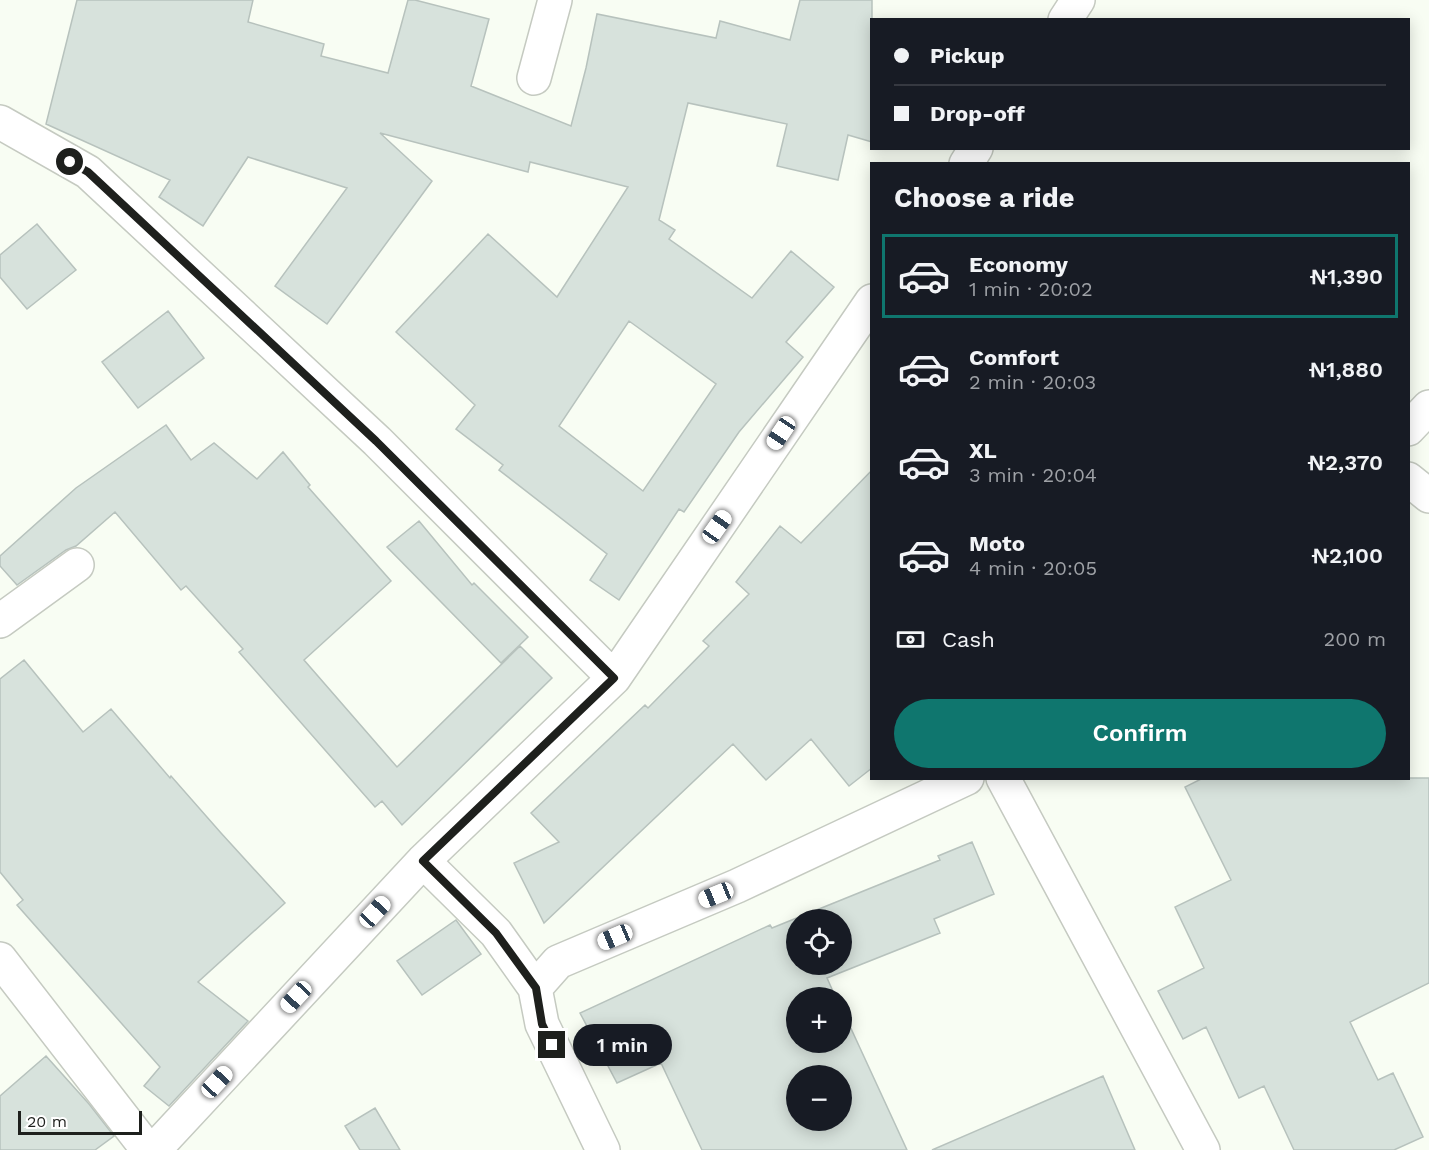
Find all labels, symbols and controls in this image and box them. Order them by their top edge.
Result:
text: Pickup [930,43,1005,68]
text: Drop-off [930,101,1025,126]
route start [56,148,83,175]
text: Choose a ride [894,182,1074,214]
icon: car [897,249,951,303]
text: Economy [969,252,1068,277]
text: ₦1,390 [1310,264,1383,289]
text: 1 min · 20:02 [969,277,1093,301]
icon: car [897,342,951,396]
text: Comfort [969,345,1059,370]
text: ₦1,880 [1309,357,1383,382]
text: 2 min · 20:03 [969,370,1096,394]
car [763,413,799,453]
icon: car [897,435,951,489]
text: XL [969,438,997,463]
text: ₦2,370 [1308,450,1383,475]
text: 3 min · 20:04 [969,463,1097,487]
car [699,507,735,547]
icon: car [897,528,951,582]
text: Moto [969,531,1025,556]
text: ₦2,100 [1312,543,1383,568]
text: 4 min · 20:05 [969,556,1097,580]
icon: cash [894,623,927,656]
text: Cash [942,627,995,652]
text: 200 m [1324,627,1386,651]
button: Confirm [894,699,1386,768]
car [696,880,736,910]
car [356,893,394,931]
map controls [786,909,852,1131]
button: locate [786,909,852,975]
car [595,922,635,952]
car [277,978,315,1016]
button: + [786,987,852,1053]
callout: 1 min [573,1024,672,1066]
route end [538,1031,565,1058]
text: 1 min [597,1033,648,1057]
car [198,1063,236,1101]
button: − [786,1065,852,1131]
scale bar [18,1108,142,1136]
text: 20 m [27,1112,67,1131]

